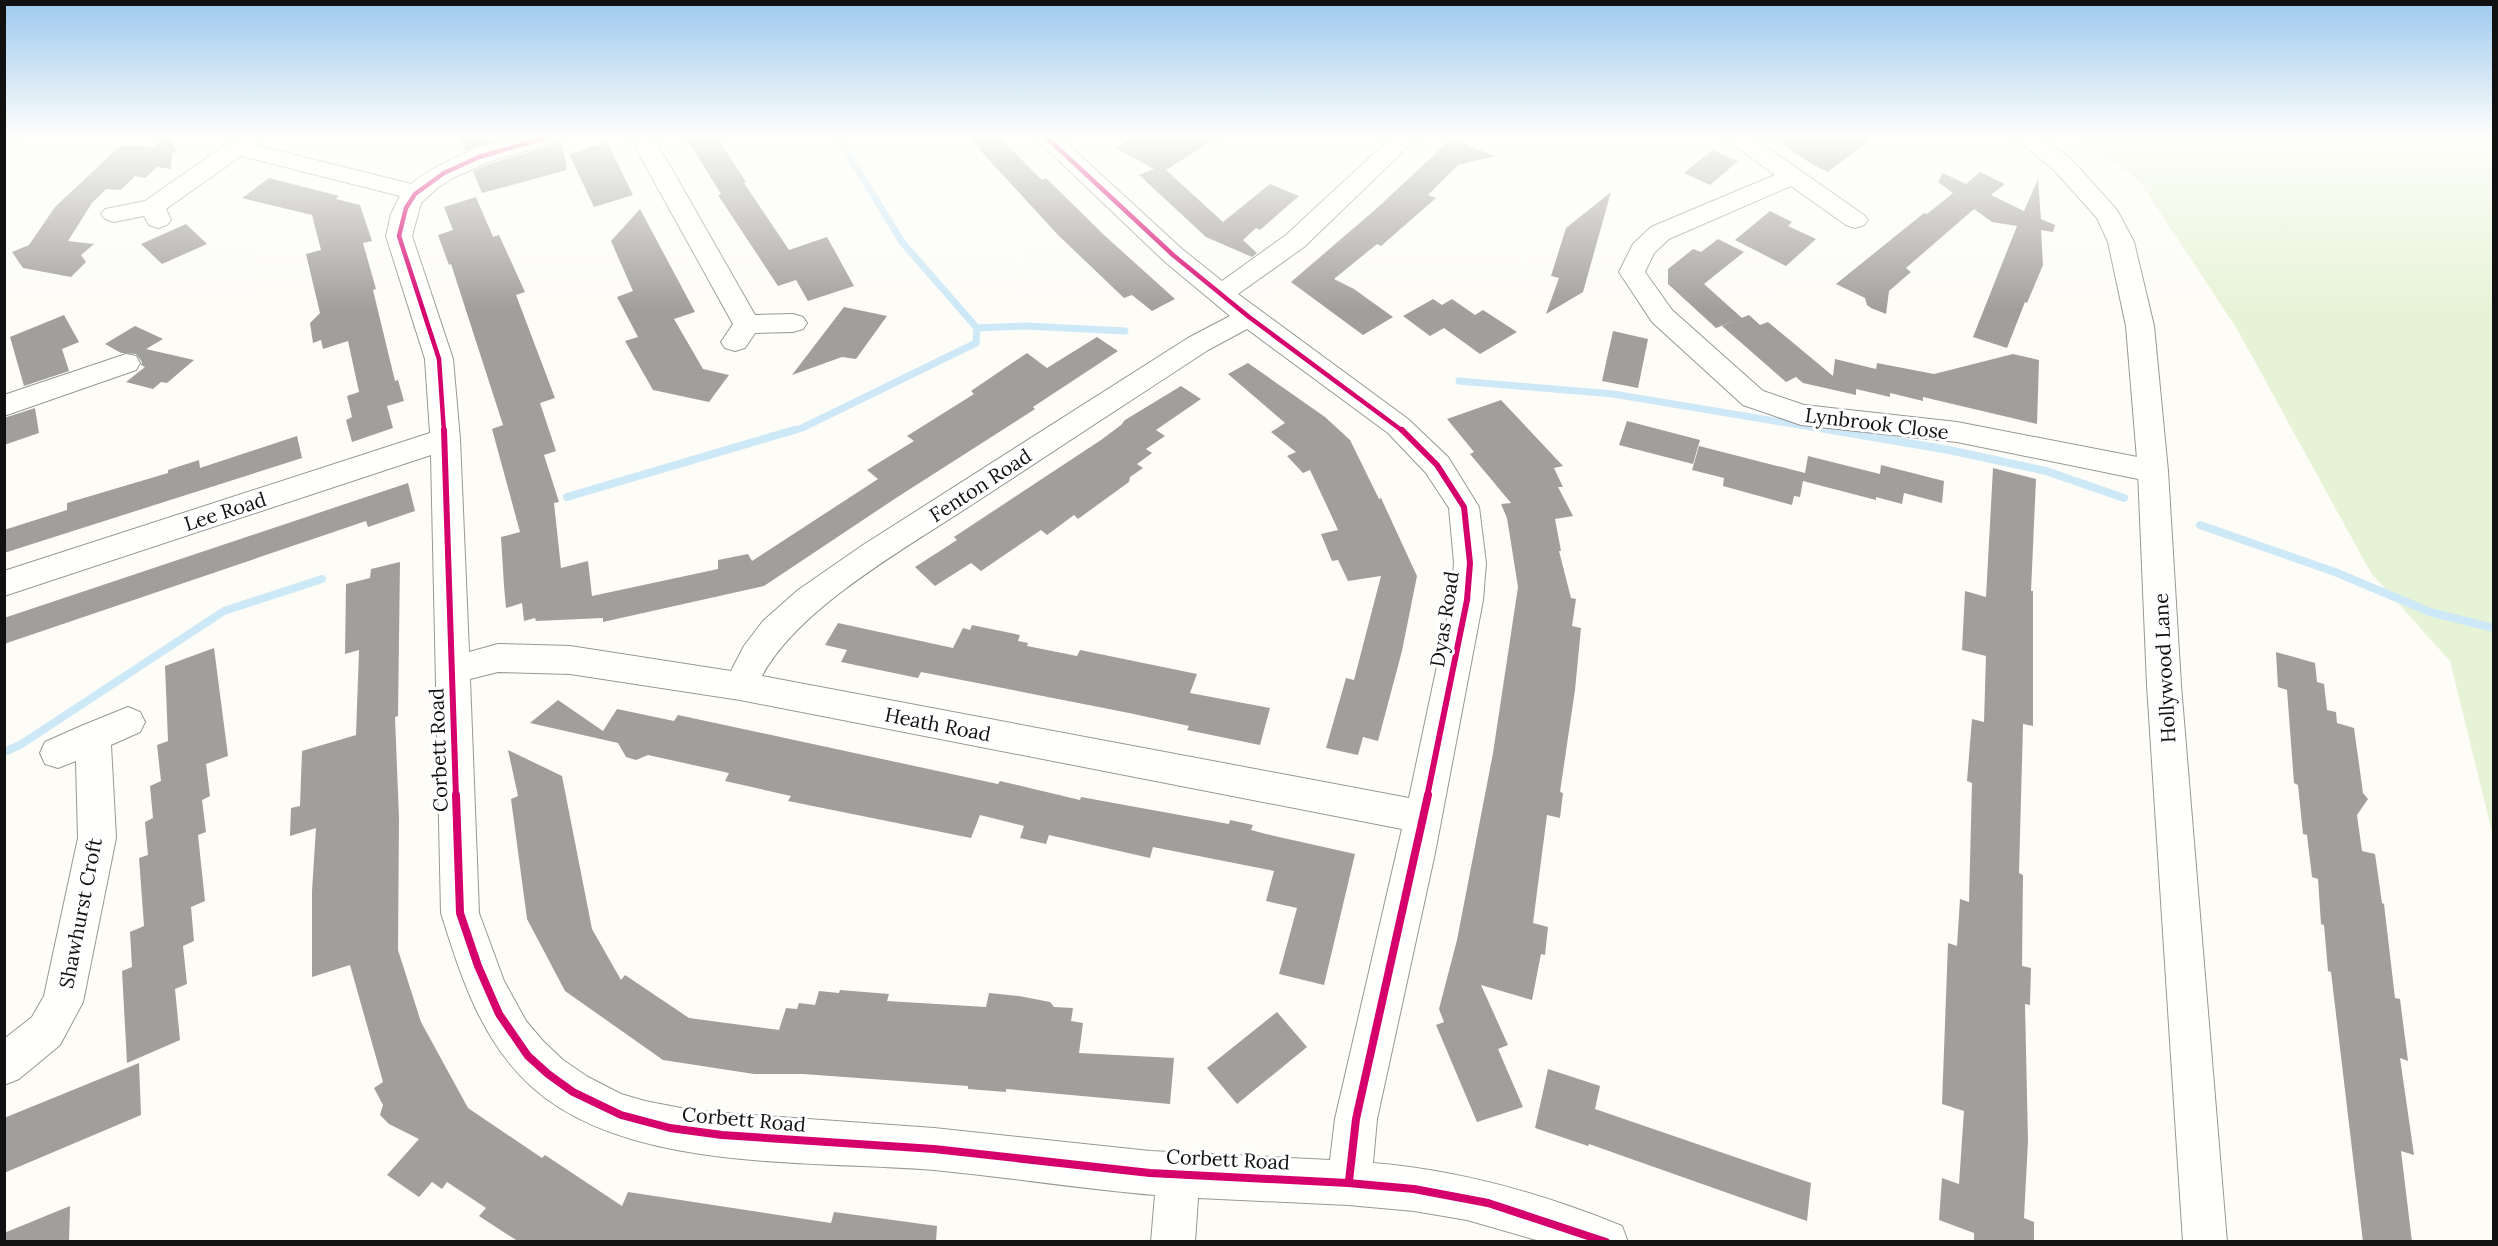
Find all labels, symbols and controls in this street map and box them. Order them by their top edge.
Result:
street label: Lynbrook Close [1804,402,1950,444]
street label: Fenton Road [924,443,1036,527]
street label: Lee Road [181,486,269,536]
street label: Dyas Road [1424,569,1464,669]
street label: Hollywood Lane [2148,592,2180,744]
street label: Corbett Road [423,688,453,812]
street label: Heath Road [883,701,993,747]
street label: Shawhurst Croft [53,835,107,991]
street label: Corbett Road [681,1101,807,1137]
street label: Corbett Road [1165,1143,1291,1175]

